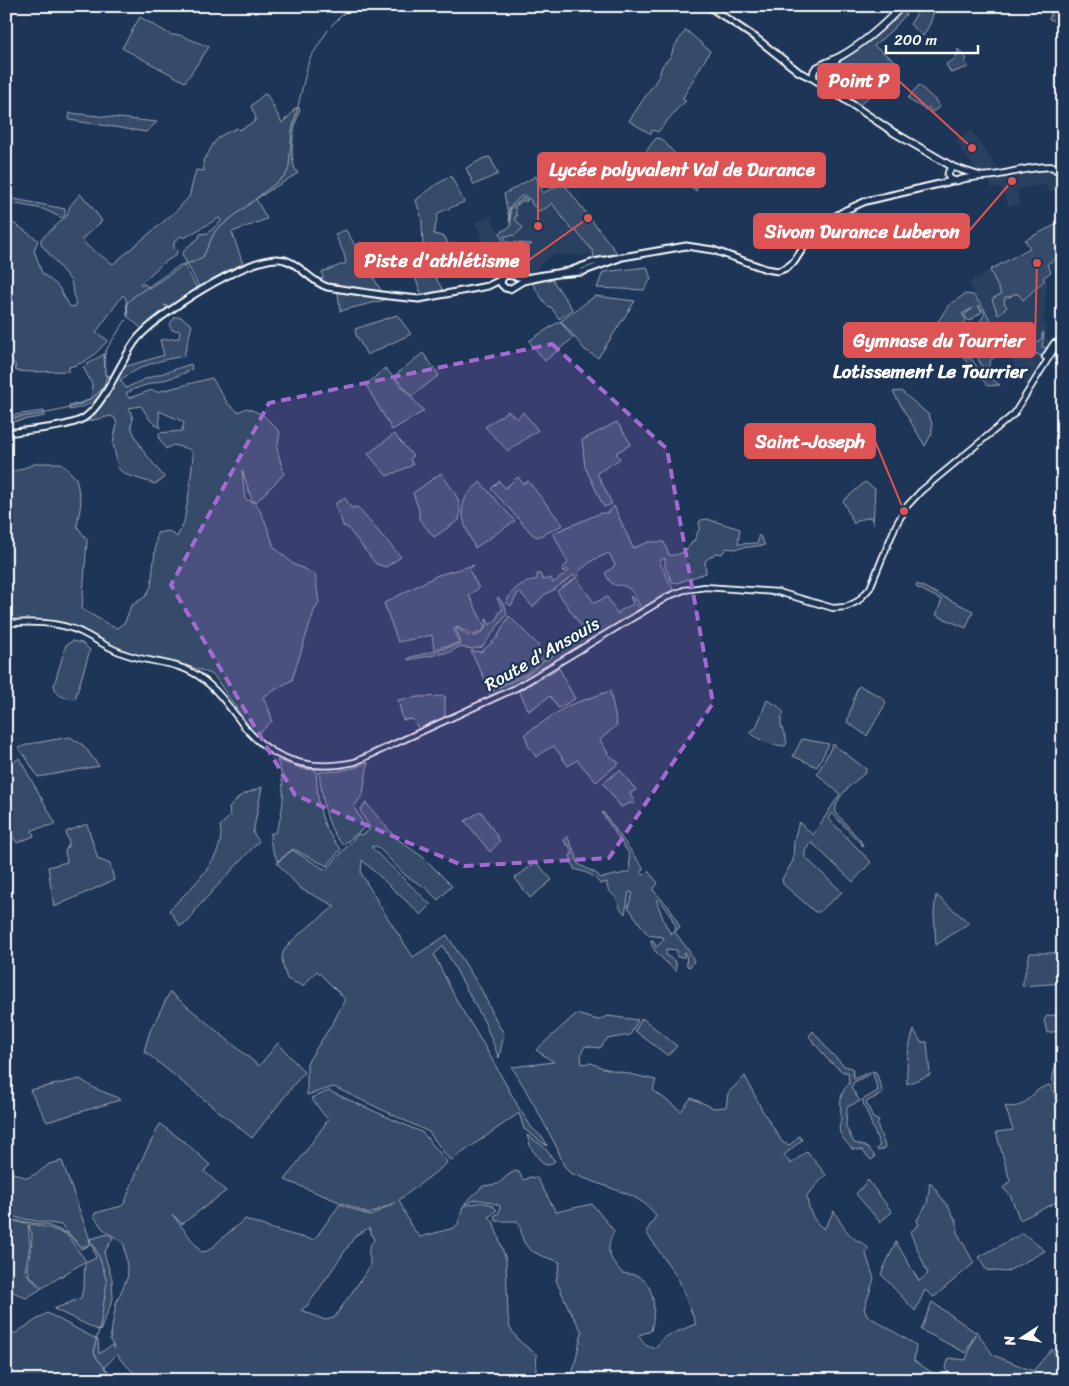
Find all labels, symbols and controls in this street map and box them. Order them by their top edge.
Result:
scale bar [886,22,979,54]
text: 200 m [894,27,938,53]
callout: Point P [818,64,899,98]
text: Point P [828,64,890,97]
callout: Lycée polyvalent Val de Durance [538,153,825,187]
text: Lycée polyvalent Val de Durance [549,153,816,186]
callout: Sivom Durance Luberon [754,214,969,248]
text: Sivom Durance Luberon [763,215,960,248]
callout: Piste d'athlétisme [355,243,529,277]
text: Piste d'athlétisme [364,244,520,277]
callout: Gymnase du Tourrier [844,323,1035,357]
text: Gymnase du Tourrier [852,324,1027,357]
district label: Lotissement Le Tourrier [833,355,1028,388]
callout: Saint-Joseph [745,424,875,458]
text: Saint-Joseph [754,425,865,458]
street label: Route d'Ansouis [478,608,607,700]
north arrow [996,1314,1046,1364]
text: N [996,1333,1023,1349]

